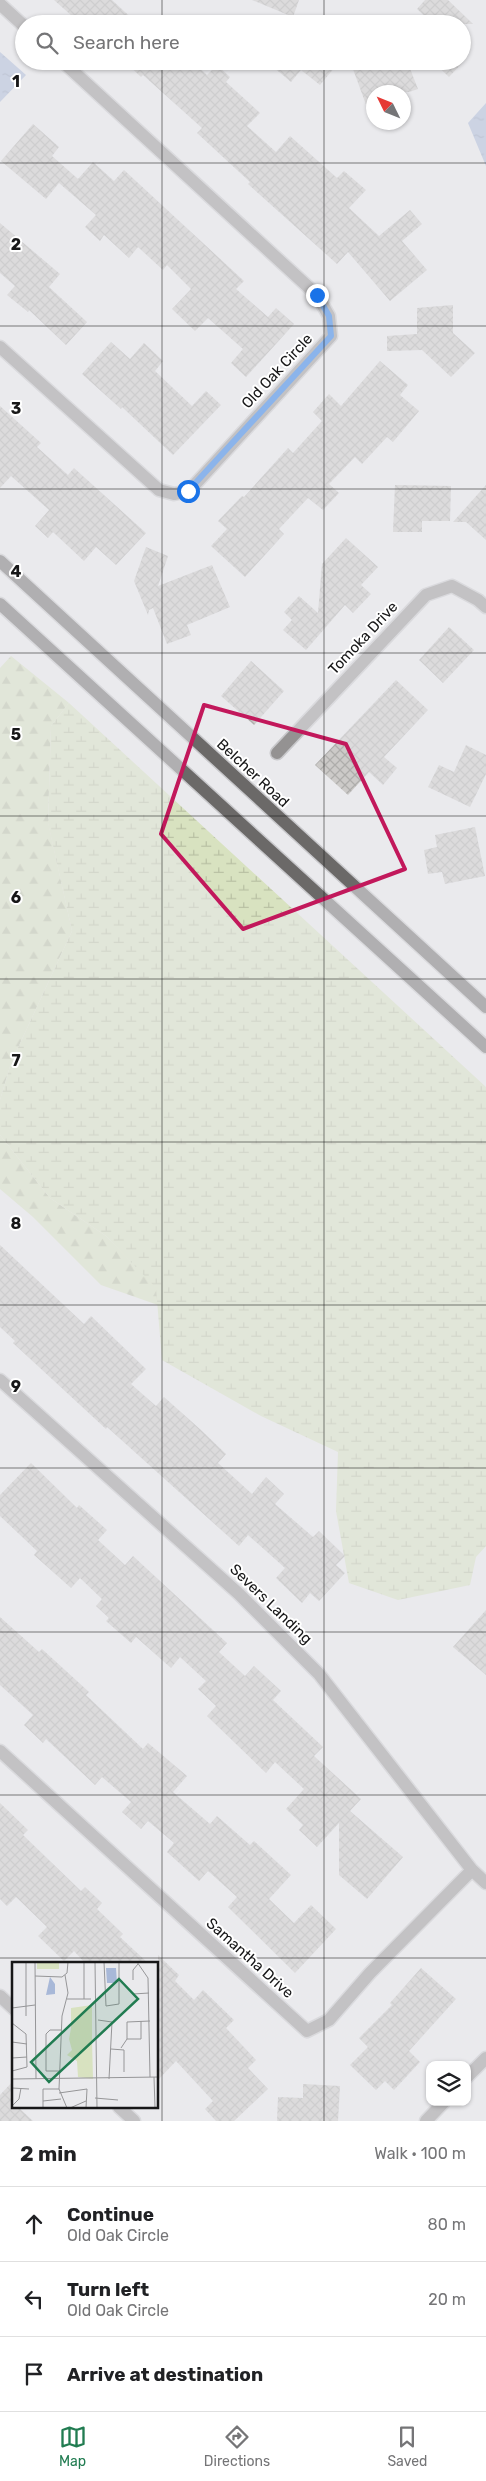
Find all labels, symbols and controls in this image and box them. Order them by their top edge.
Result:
search box [15,15,471,70]
icon: search [33,29,61,57]
text: Search here [73,31,180,54]
text: 1 [12,72,20,91]
north arrow [366,85,411,130]
text: 2 [11,235,21,254]
route end [306,284,329,307]
street label: Old Oak Circle [238,330,316,412]
text: 3 [11,399,21,418]
route start [177,480,200,503]
text: 4 [11,562,22,581]
street label: Tomoka Drive [325,598,401,678]
text: 5 [11,725,21,744]
street label: Belcher Road [213,735,293,811]
text: 6 [11,888,21,907]
text: 7 [11,1051,21,1070]
text: 8 [11,1214,22,1233]
text: 9 [11,1377,21,1396]
street label: Severs Landing [226,1560,316,1648]
street label: Samantha Drive [203,1914,297,2002]
inset map [12,1962,159,2108]
map controls [426,2061,471,2106]
button: layers [426,2061,471,2106]
text: 2 min [20,2141,77,2166]
text: Walk · 100 m [374,2144,466,2163]
text: Continue [67,2203,154,2226]
icon: ahead [20,2210,48,2238]
text: 80 m [428,2215,466,2234]
text: Old Oak Circle [67,2226,169,2245]
text: Turn left [67,2278,149,2301]
icon: left [20,2285,48,2313]
text: 20 m [428,2290,466,2309]
text: Old Oak Circle [67,2301,169,2320]
icon: arrive [20,2360,48,2388]
text: Arrive at destination [67,2363,263,2386]
tab: Map [59,2423,87,2470]
tab: Directions [204,2423,270,2470]
tab: Saved [387,2423,427,2470]

